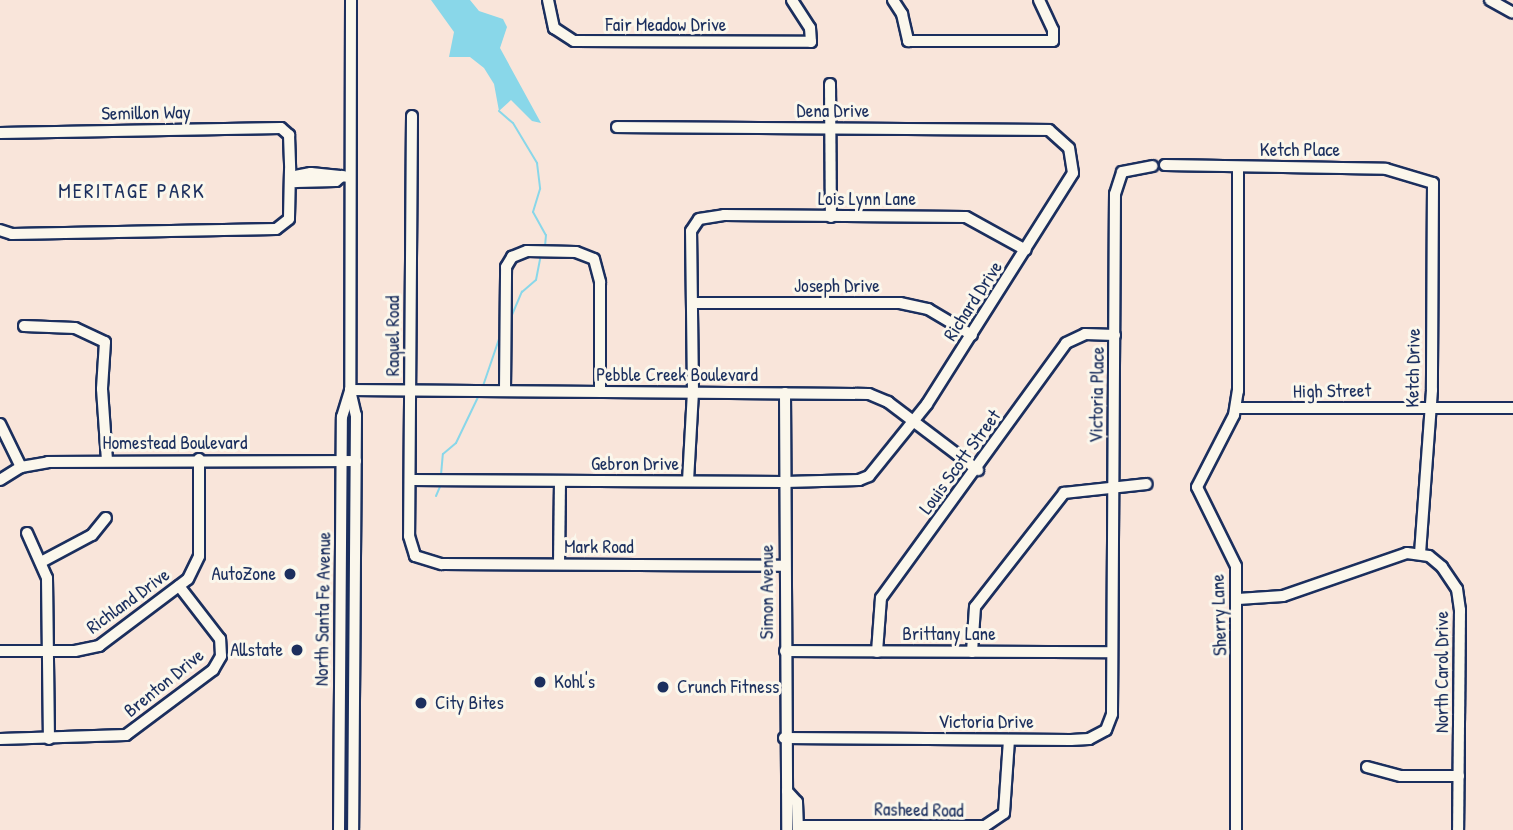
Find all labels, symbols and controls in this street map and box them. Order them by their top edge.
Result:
street label: Fair Meadow Drive [606,14,726,36]
street label: Dena Drive [797,100,869,122]
street label: Semillon Way [101,101,191,125]
street label: Ketch Place [1260,139,1340,161]
district label: MERITAGE PARK [60,178,204,204]
street label: Lois Lynn Lane [818,188,916,210]
street label: Richard Drive [939,257,1007,345]
street label: Joseph Drive [794,275,880,297]
street label: Raquel Road [382,296,404,376]
street label: Ketch Drive [1401,328,1425,408]
street label: Victoria Place [1085,347,1109,443]
street label: Pebble Creek Boulevard [596,364,758,386]
street label: High Street [1293,379,1371,403]
street label: Louis Scott Street [914,405,1006,519]
street label: Homestead Boulevard [103,432,247,454]
street label: Gebron Drive [591,453,679,475]
street label: North Santa Fe Avenue [310,532,336,686]
street label: Mark Road [564,536,634,558]
street label: Simon Avenue [756,545,778,639]
street label: Richland Drive [82,563,174,639]
place label: AutoZone [211,563,276,585]
marker: AutoZone [282,566,298,582]
street label: Sherry Lane [1206,574,1232,656]
street label: North Carol Drive [1431,611,1453,733]
street label: Brittany Lane [902,623,996,645]
place label: Allstate [230,639,283,661]
marker: Allstate [289,642,305,658]
street label: Brenton Drive [120,644,208,722]
place label: Kohl's [554,671,595,693]
marker: Kohl's [532,674,548,690]
place label: Crunch Fitness [677,676,779,698]
marker: Crunch Fitness [655,679,671,695]
place label: City Bites [435,692,504,714]
marker: City Bites [413,695,429,711]
street label: Victoria Drive [938,711,1034,733]
street label: Rasheed Road [874,798,964,822]

